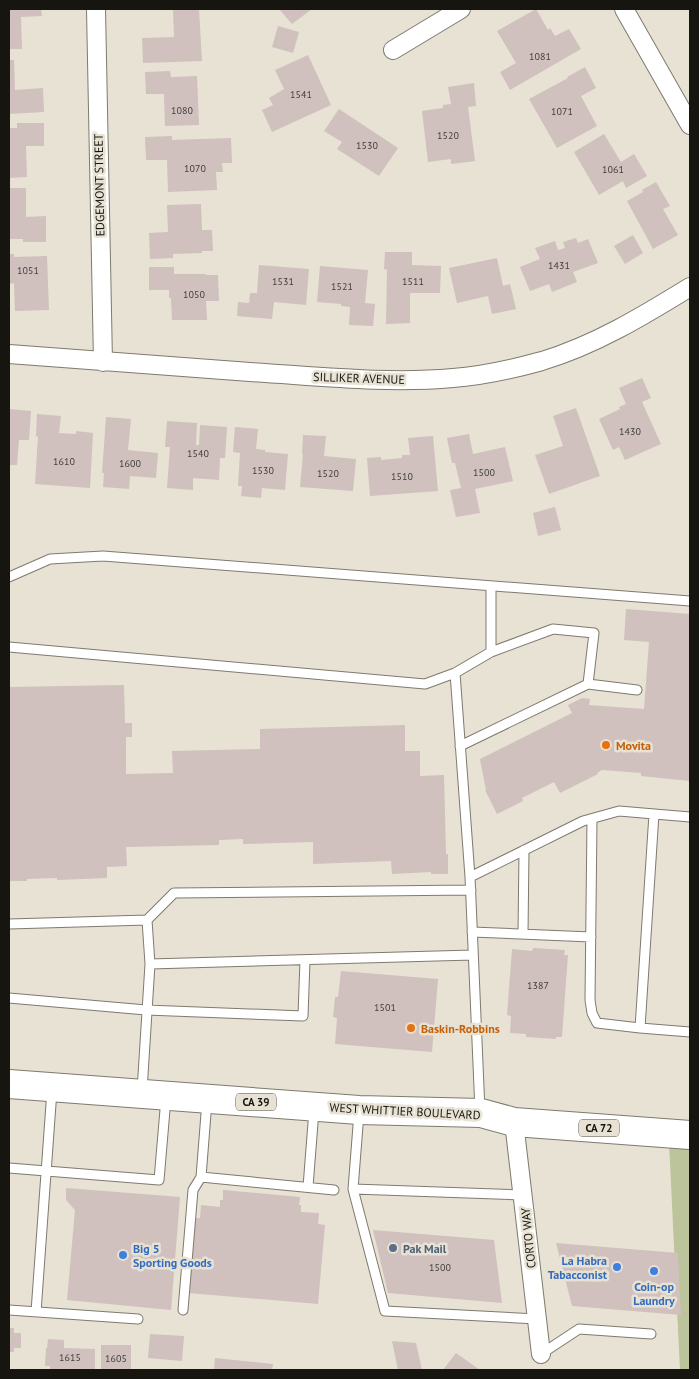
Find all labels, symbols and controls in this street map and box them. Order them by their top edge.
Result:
house number: 1081 [529,50,551,63]
house number: 1541 [290,88,312,101]
house number: 1080 [171,104,193,117]
house number: 1071 [551,105,573,118]
house number: 1520 [437,129,459,142]
street label: EDGEMONT STREET [91,133,107,237]
house number: 1530 [356,139,378,152]
house number: 1070 [184,162,206,175]
house number: 1061 [602,163,624,176]
house number: 1431 [548,259,570,272]
house number: 1051 [17,264,39,277]
house number: 1531 [272,275,294,288]
house number: 1511 [402,275,424,288]
house number: 1521 [331,280,353,293]
house number: 1050 [183,288,205,301]
street label: SILLIKER AVENUE [313,369,405,387]
house number: 1430 [619,425,641,438]
house number: 1540 [187,447,209,460]
house number: 1610 [53,455,75,468]
house number: 1600 [119,457,141,470]
house number: 1530 [252,464,274,477]
house number: 1500 [473,466,495,479]
house number: 1520 [317,467,339,480]
house number: 1510 [391,470,413,483]
place label: Movita [616,738,651,753]
marker: Movita [600,739,612,751]
house number: 1387 [527,979,549,992]
house number: 1501 [374,1001,396,1014]
place label: Baskin-Robbins [421,1021,500,1036]
marker: Baskin-Robbins [405,1022,417,1034]
road number: CA 39 [236,1094,276,1110]
street label: WEST WHITTIER BOULEVARD [329,1100,481,1122]
road number: CA 72 [579,1120,619,1136]
street label: CORTO WAY [517,1207,539,1269]
place label: Big 5 Sporting Goods [133,1241,212,1270]
place label: Pak Mail [403,1241,447,1256]
marker: Pak Mail [387,1242,399,1254]
marker: Big 5 Sporting Goods [117,1249,129,1261]
place label: La Habra Tabacconist [548,1253,608,1282]
house number: 1500 [429,1261,451,1274]
marker: La Habra Tabacconist [611,1261,623,1273]
marker: Coin-op Laundry [648,1265,660,1277]
place label: Coin-op Laundry [633,1279,675,1308]
house number: 1615 [59,1351,81,1364]
house number: 1605 [105,1352,127,1365]

